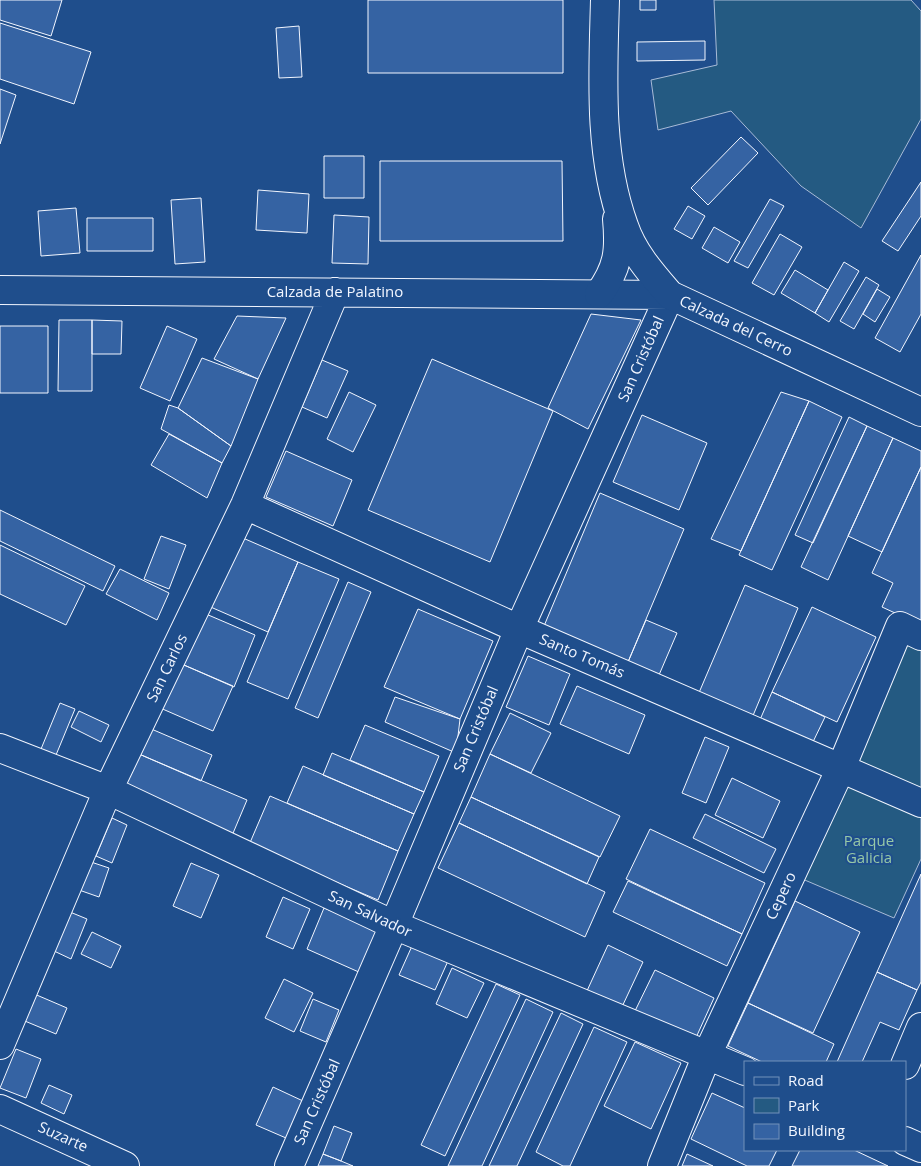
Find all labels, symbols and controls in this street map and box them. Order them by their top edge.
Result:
street label: Calzada de Palatino [267,281,403,301]
street label: Calzada del Cerro [677,290,796,360]
street label: San Cristóbal [612,313,668,405]
street label: Santo Tomás [537,628,628,682]
street label: San Carlos [141,630,191,705]
street label: San Cristóbal [448,682,502,775]
park label: Parque Galicia [844,830,894,867]
street label: Cepero [760,868,800,923]
street label: San Salvador [325,885,416,941]
street label: San Cristóbal [288,1056,344,1148]
legend [744,1061,906,1151]
text: Road [788,1070,824,1090]
text: Park [788,1095,819,1115]
street label: Suzarte [35,1116,92,1156]
text: Building [788,1120,845,1140]

